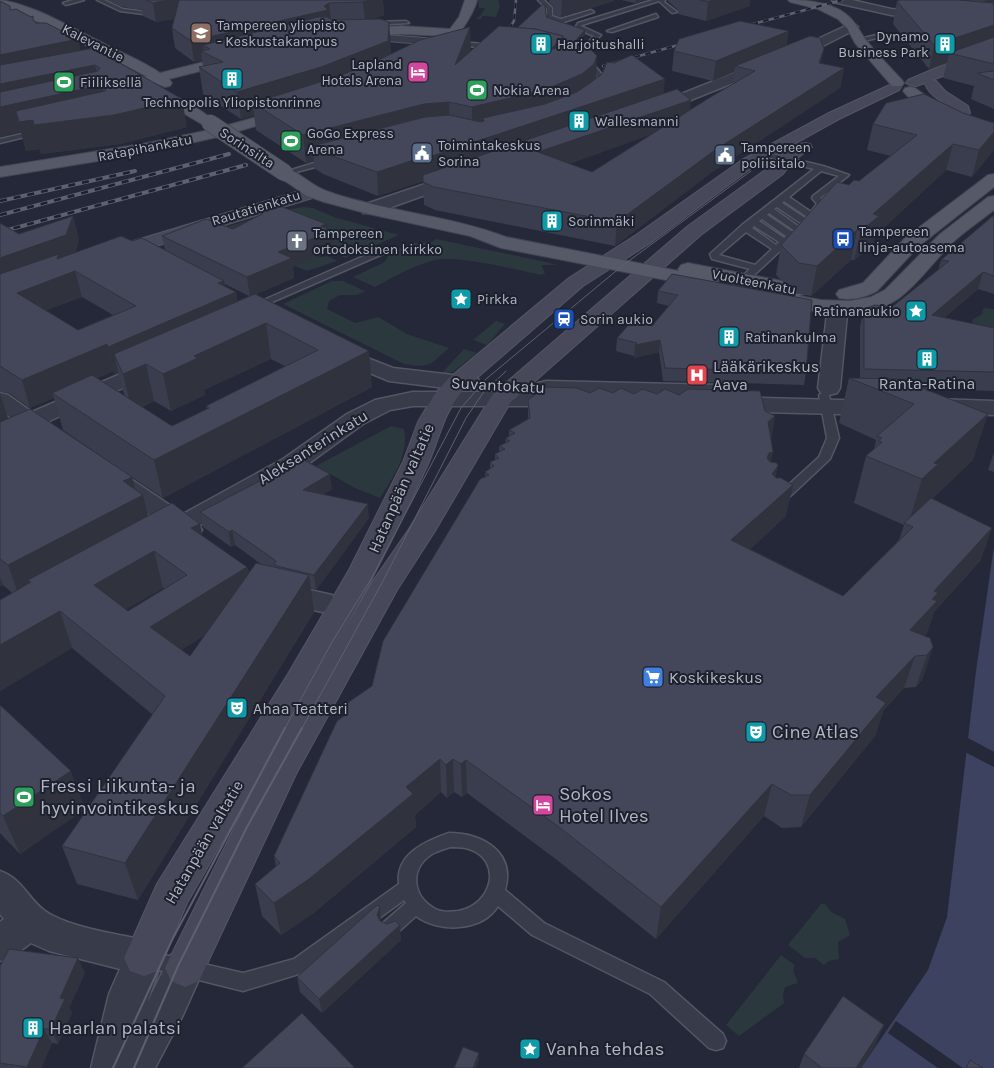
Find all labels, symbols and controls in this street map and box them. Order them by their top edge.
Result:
place label: Tampereen yliopisto - Keskustakampus [217,17,345,50]
street label: Kalevantie [59,20,127,66]
school or university icon: Tampereen yliopisto - Keskustakampus [189,21,213,45]
place label: Dynamo Business Park [838,28,929,61]
building icon: Harjoitushalli [529,32,553,56]
building icon: Dynamo Business Park [933,32,957,56]
place label: Harjoitushalli [557,36,645,53]
place label: Lapland Hotels Arena [321,56,402,89]
hotel icon: Lapland Hotels Arena [406,60,430,84]
building icon: Technopolis Yliopistonrinne [220,67,244,91]
sports icon: Fiiliksellä [52,70,76,94]
place label: Fiiliksellä [80,74,142,91]
sports icon: Nokia Arena [465,78,489,102]
place label: Nokia Arena [493,82,570,99]
place label: Technopolis Yliopistonrinne [143,94,321,111]
building icon: Wallesmanni [567,109,591,133]
place label: Wallesmanni [595,113,679,130]
street label: Sorinsilta [216,124,278,172]
place label: GoGo Express Arena [307,125,394,158]
sports icon: GoGo Express Arena [279,129,303,153]
street label: Ratapihankatu [96,131,194,165]
place label: Toimintakeskus Sorina [438,137,541,170]
place label: Tampereen poliisitalo [741,139,811,172]
public building icon: Toimintakeskus Sorina [410,141,434,165]
public building icon: Tampereen poliisitalo [713,143,737,167]
street label: Rautatienkatu [209,186,303,230]
building icon: Sorinmäki [540,209,564,233]
place label: Sorinmäki [568,213,635,230]
place label: Tampereen linja-autoasema [859,223,965,256]
place label: Tampereen ortodoksinen kirkko [313,225,442,258]
bus stop icon: Tampereen linja-autoasema [831,227,855,251]
church icon: Tampereen ortodoksinen kirkko [285,229,309,253]
street label: Vuolteenkatu [710,266,798,298]
place icon: Pirkka [449,287,473,311]
place label: Pirkka [477,291,517,308]
place icon: Ratinanaukio [904,299,928,323]
place label: Ratinanaukio [814,303,900,320]
station icon: Sorin aukio [552,307,576,331]
place label: Sorin aukio [580,311,653,328]
building icon: Ratinankulma [717,325,741,349]
place label: Ratinankulma [745,329,836,346]
building icon: Ranta-Ratina [915,347,939,371]
place label: Lääkärikeskus Aava [713,357,819,394]
hospital icon: Lääkärikeskus Aava [685,363,709,387]
street label: Suvantokatu [450,373,546,397]
place label: Ranta-Ratina [879,374,975,393]
street label: Aleksanterinkatu [255,406,371,488]
street label: Hatanpään valtatie [364,420,438,556]
supermarket icon: Koskikeskus [641,665,665,689]
place label: Koskikeskus [669,668,762,687]
theatre icon: Ahaa Teatteri [225,696,249,720]
place label: Ahaa Teatteri [253,699,348,718]
theatre icon: Cine Atlas [744,720,768,744]
place label: Cine Atlas [772,721,859,743]
place label: Fressi Liikunta- ja hyvinvointikeskus [40,775,200,819]
street label: Hatanpään valtatie [161,777,247,907]
place label: Sokos Hotel Ilves [559,783,649,827]
sports icon: Fressi Liikunta- ja hyvinvointikeskus [12,785,36,809]
hotel icon: Sokos Hotel Ilves [531,793,555,817]
building icon: Haarlan palatsi [21,1016,45,1040]
place label: Haarlan palatsi [49,1017,181,1039]
place icon: Vanha tehdas [518,1037,542,1061]
place label: Vanha tehdas [546,1038,665,1060]

